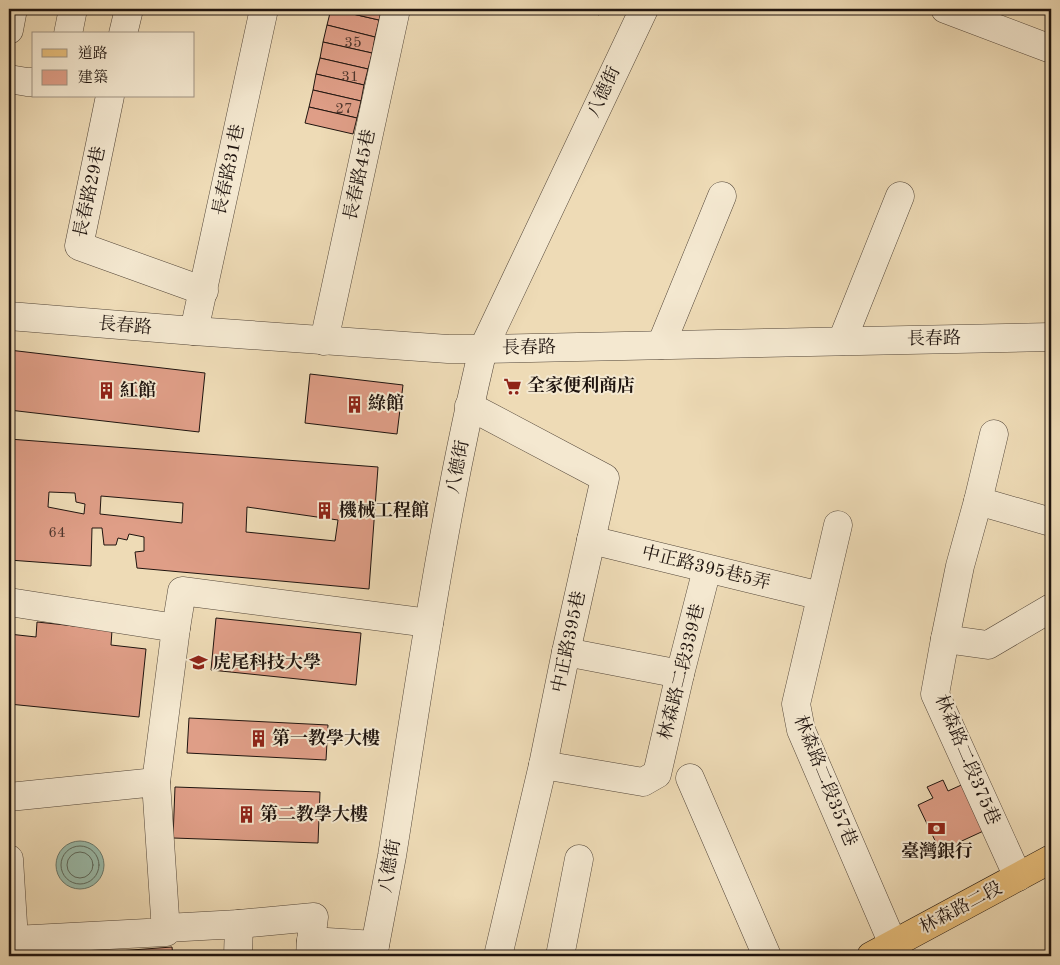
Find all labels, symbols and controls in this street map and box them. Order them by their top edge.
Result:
legend [32,32,195,98]
house number: 35 [344,36,362,51]
text: 道路 [78,45,108,62]
street label: 八德街 [583,63,624,120]
text: 建築 [78,69,108,86]
house number: 31 [341,70,359,85]
house number: 27 [335,102,353,117]
street label: 長春路31巷 [209,122,247,217]
street label: 長春路45巷 [340,127,378,222]
street label: 長春路29巷 [70,144,108,239]
street label: 長春路 [97,313,153,337]
street label: 長春路 [907,328,961,348]
street label: 長春路 [502,337,556,357]
place label: 全家便利商店 [527,375,635,395]
supermarket icon: 全家便利商店 [503,376,523,396]
place label: 紅館 [120,380,156,400]
building icon: 紅館 [96,381,116,401]
place label: 綠館 [368,393,404,413]
building icon: 綠館 [344,394,364,414]
street label: 八德街 [442,438,472,495]
place label: 機械工程館 [339,500,429,520]
building icon: 機械工程館 [315,501,335,521]
house number: 64 [48,526,66,541]
street label: 中正路395巷5弄 [640,541,773,593]
street label: 中正路395巷 [547,589,589,694]
street label: 林森路二段339巷 [654,602,708,742]
place label: 虎尾科技大學 [213,652,321,672]
school or university icon: 虎尾科技大學 [189,653,209,673]
street label: 林森路二段375巷 [931,692,1004,828]
street label: 林森路二段357巷 [791,712,861,849]
place label: 第一教學大樓 [272,728,380,748]
building icon: 第一教學大樓 [248,729,268,749]
place label: 第二教學大樓 [260,804,368,824]
building icon: 第二教學大樓 [236,805,256,825]
bank icon: 臺灣銀行 [927,819,947,839]
street label: 八德街 [374,838,404,894]
place label: 臺灣銀行 [901,841,973,861]
street label: 林森路二段 [916,877,1005,937]

